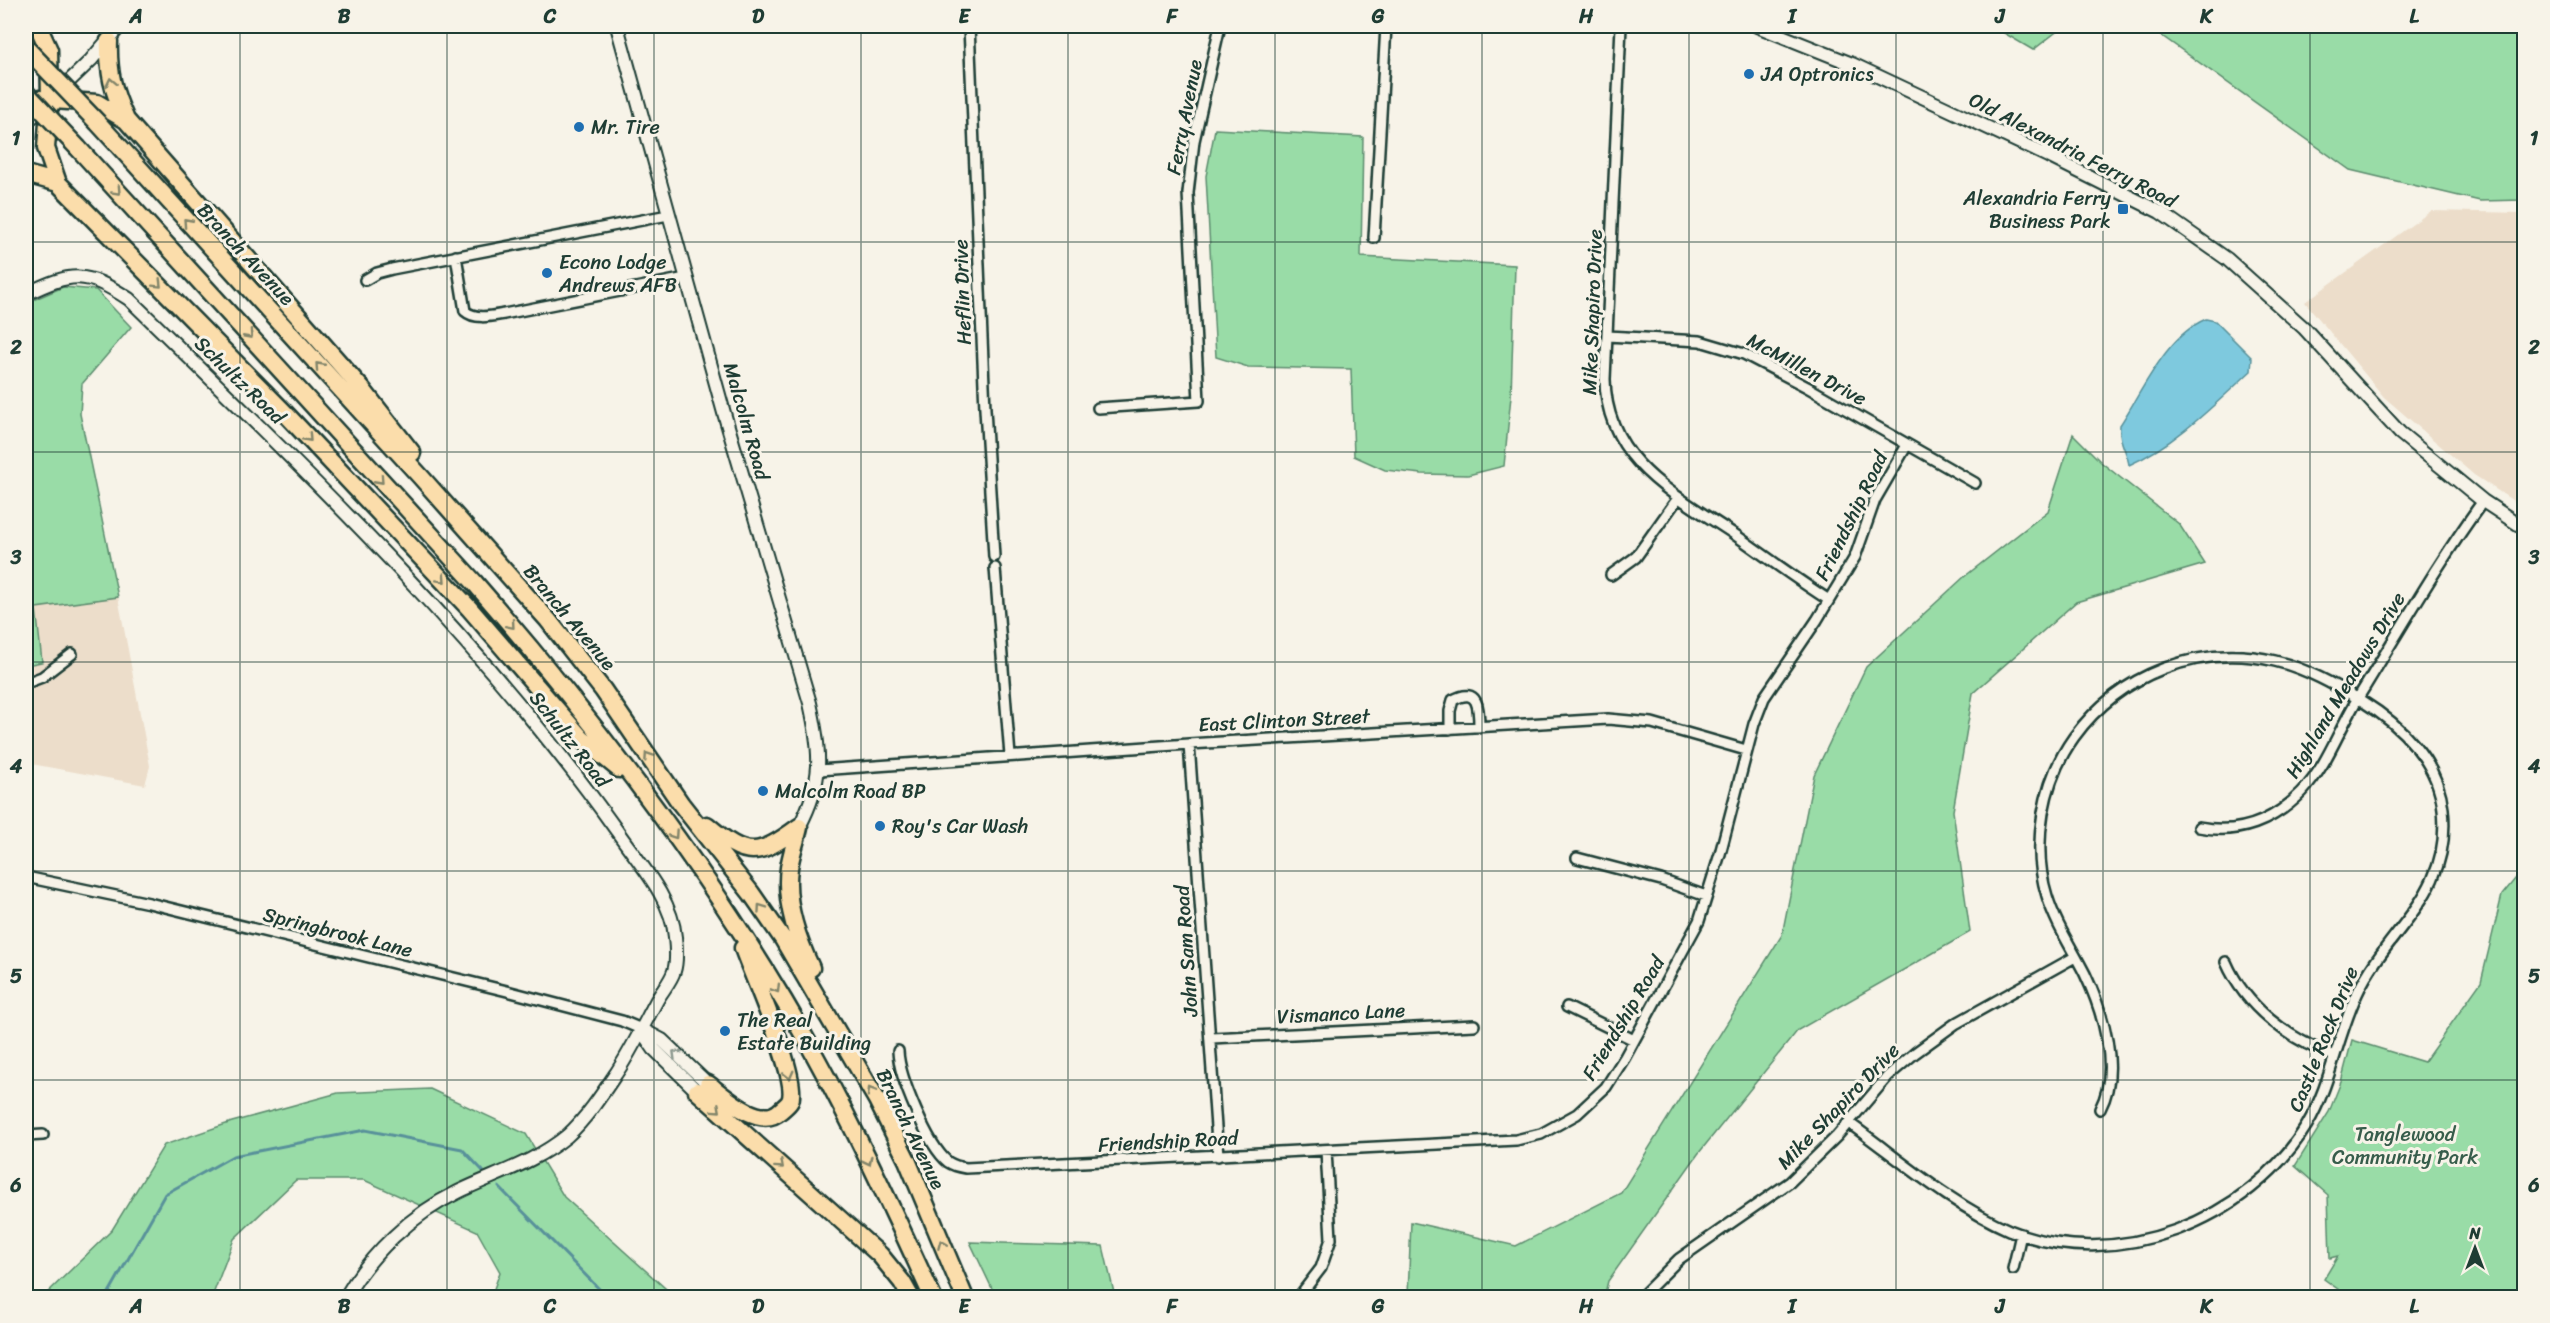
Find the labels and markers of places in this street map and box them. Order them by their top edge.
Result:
place label: JA Optronics [1760,57,1875,92]
marker: JA Optronics [1742,67,1756,81]
place label: Mr. Tire [591,110,660,145]
marker: Mr. Tire [572,120,586,134]
place label: Alexandria Ferry Business Park [1962,181,2112,239]
marker: Alexandria Ferry Business Park [2116,202,2130,216]
place label: Econo Lodge Andrews AFB [558,245,677,303]
marker: Econo Lodge Andrews AFB [540,266,554,280]
place label: Malcolm Road BP [775,774,926,809]
marker: Malcolm Road BP [756,784,770,798]
place label: Roy's Car Wash [892,809,1028,844]
marker: Roy's Car Wash [873,819,887,833]
place label: The Real Estate Building [737,1003,871,1061]
marker: The Real Estate Building [718,1024,732,1038]

